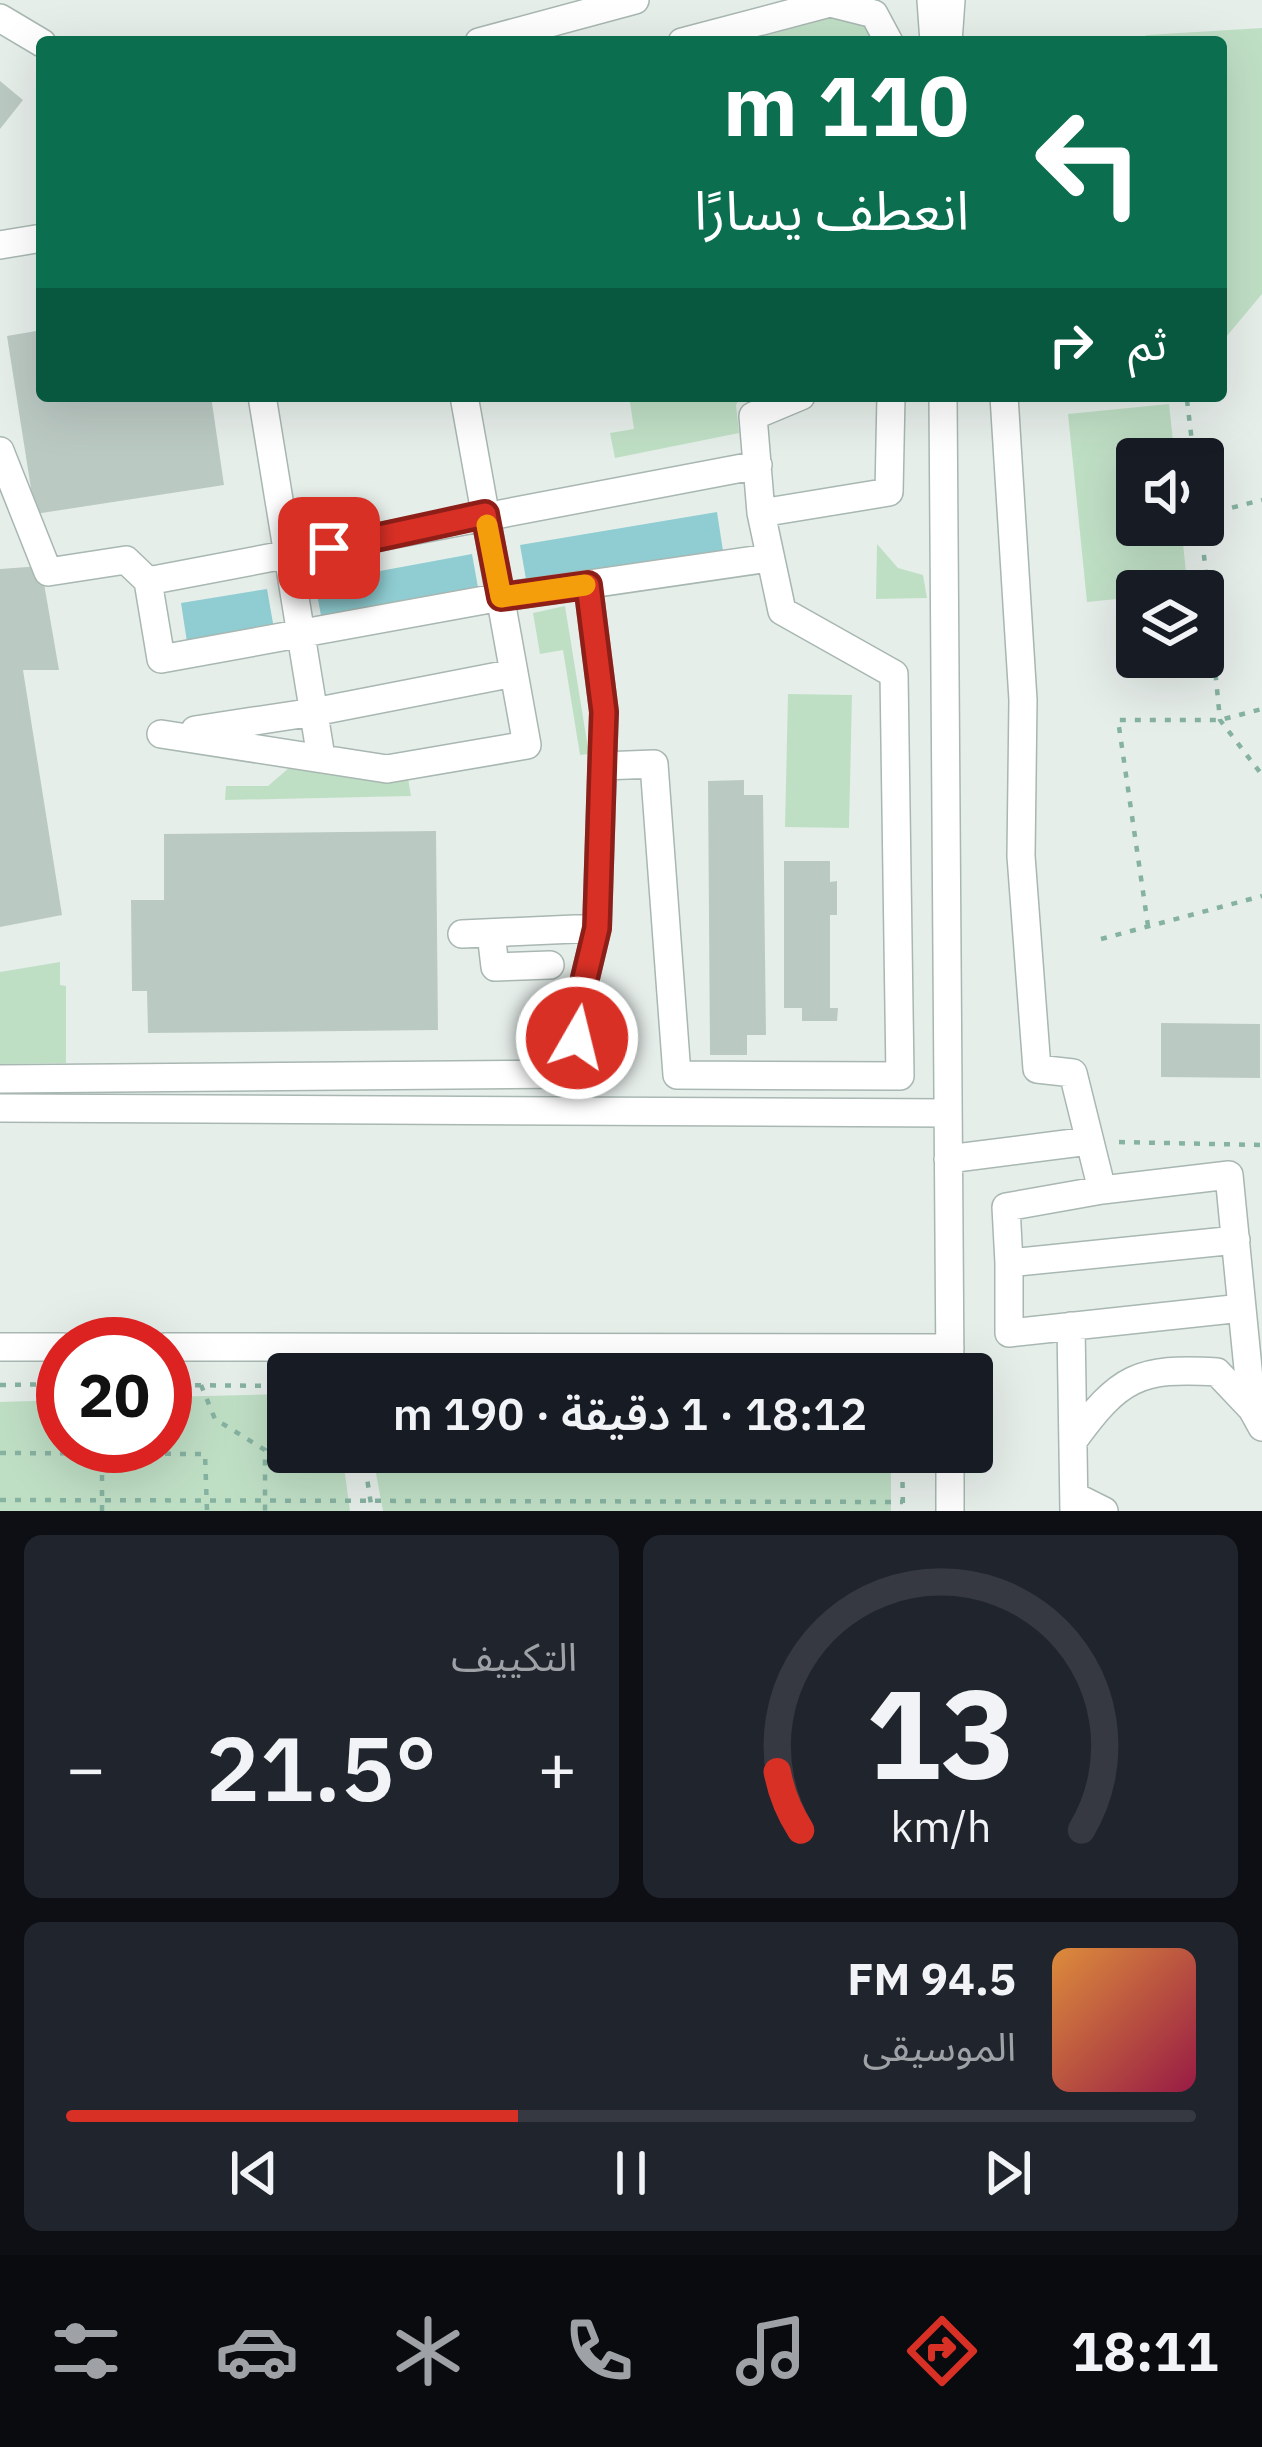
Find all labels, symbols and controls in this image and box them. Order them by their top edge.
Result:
text: 110 m [723,50,969,159]
icon: left [1011,84,1167,240]
text: انعطف يسارًا [694,175,969,245]
icon: right [1038,312,1104,378]
text: ثم [1128,314,1167,372]
map controls [1116,438,1224,678]
button: sound [1116,438,1224,546]
pin [278,497,380,599]
icon: arrive [296,515,362,581]
button: layers [1116,570,1224,678]
position arrow [514,975,640,1101]
speed limit sign: 20 [36,1317,192,1473]
text: 18:12 · 1 دقيقة · 190 m [393,1384,867,1442]
text: التكييف [451,1631,577,1682]
text: 13 [866,1651,1015,1813]
text: 21.5° [206,1709,437,1826]
text: − [66,1724,106,1810]
text: + [537,1724,577,1810]
text: km/h [890,1797,991,1853]
text: 94.5 FM [847,1949,1016,2007]
text: الموسيقى [862,2021,1016,2072]
icon: previous [221,2140,287,2206]
icon: pause [598,2140,664,2206]
icon: next [975,2140,1041,2206]
icon: filters [44,2309,128,2393]
icon: car [215,2309,299,2393]
icon: climate [386,2309,470,2393]
icon: phone [557,2309,641,2393]
icon: music [729,2309,813,2393]
icon: directions [900,2309,984,2393]
text: 18:11 [1071,2316,1218,2386]

